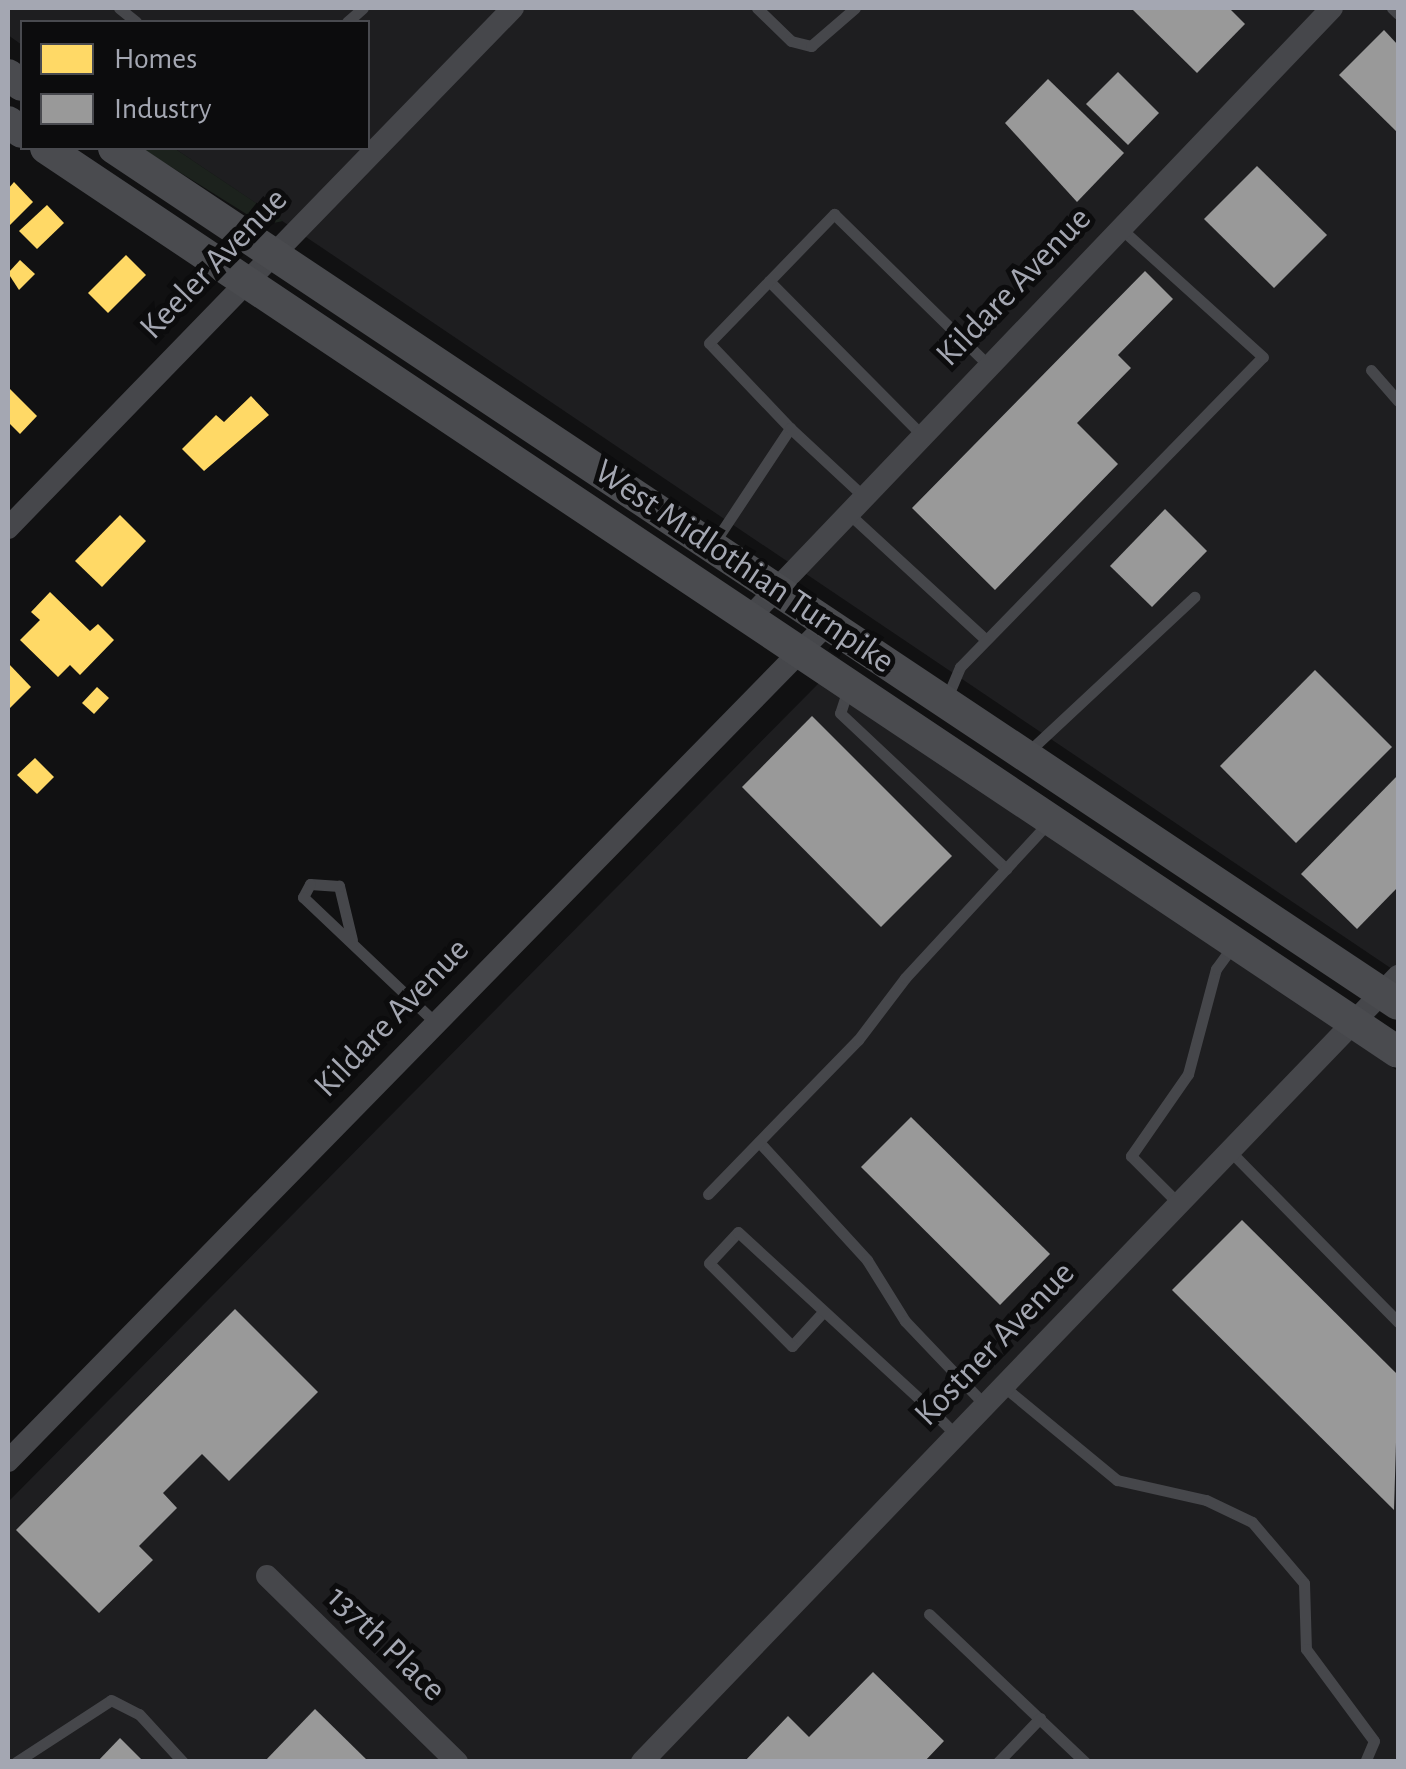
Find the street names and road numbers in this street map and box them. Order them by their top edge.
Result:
street label: Keeler Avenue [131,179,297,349]
street label: Kildare Avenue [928,199,1100,375]
street label: West Midlothian Turnpike [586,451,902,683]
street label: Kildare Avenue [306,930,478,1106]
street label: Kostner Avenue [906,1253,1084,1435]
street label: 137th Place [318,1577,454,1711]

